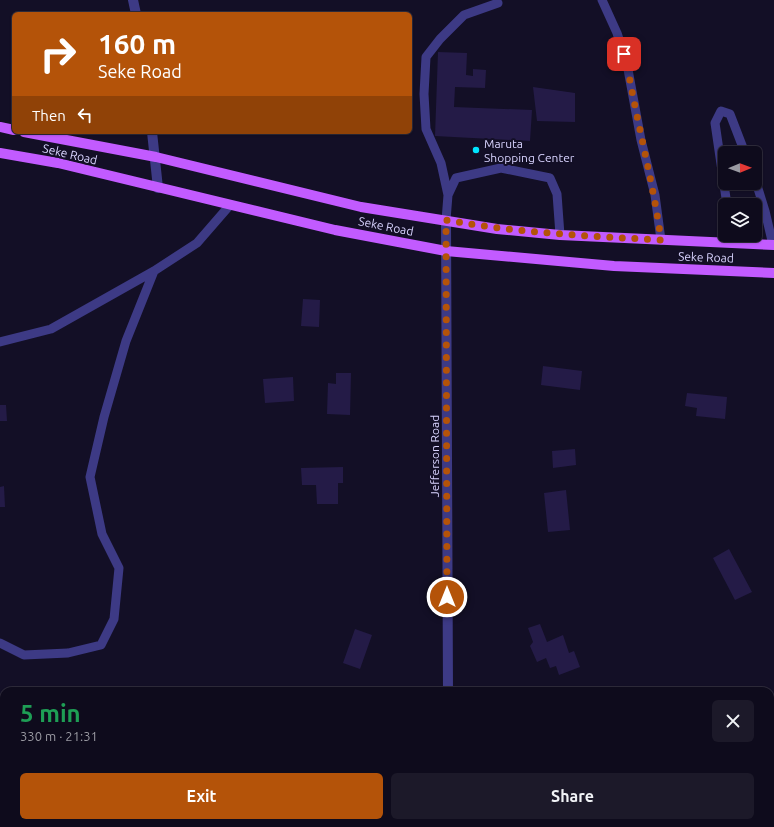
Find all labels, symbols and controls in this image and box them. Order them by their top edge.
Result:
icon: right [32,28,84,80]
text: 160 m [98,28,176,59]
pin [607,37,641,71]
icon: arrive [613,43,635,65]
text: Seke Road [98,61,182,81]
icon: left [74,104,96,126]
text: Then [32,107,66,124]
place label: Maruta Shopping Center [484,137,575,164]
street label: Seke Road [41,141,99,167]
marker: Maruta Shopping Center [471,145,481,155]
north arrow [718,146,762,190]
map controls [718,146,762,242]
button: layers [718,198,762,242]
street label: Seke Road [357,214,415,238]
street label: Seke Road [678,250,734,264]
street label: Jefferson Road [428,415,441,497]
position arrow [426,576,468,618]
text: 5 min [20,700,81,727]
button: close [712,700,754,742]
text: 330 m · 21:31 [20,729,98,743]
button: Exit [20,773,383,819]
button: Share [391,773,754,819]

